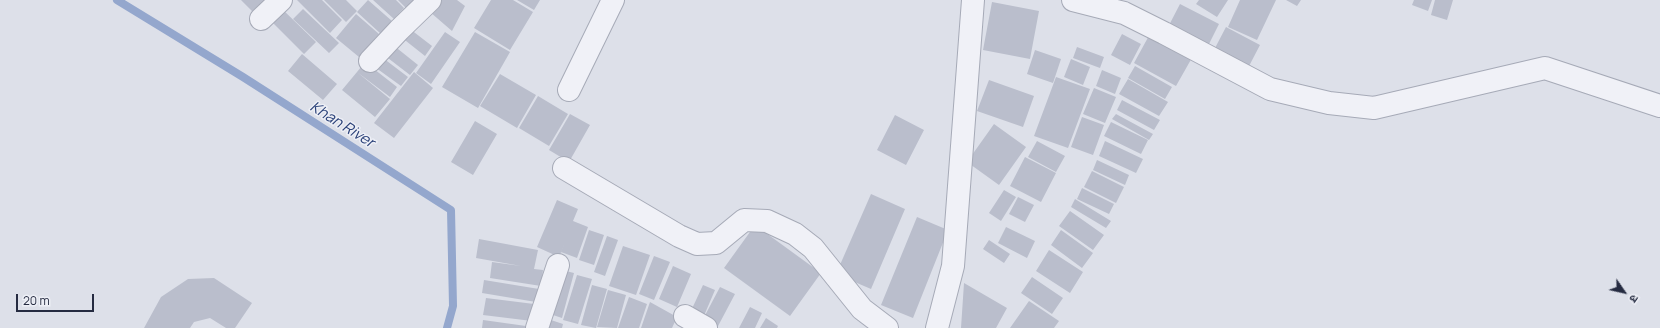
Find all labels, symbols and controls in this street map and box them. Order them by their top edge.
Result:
water label: Khan River [306,98,378,152]
north arrow [1604,272,1644,312]
scale bar [18,286,96,312]
text: 20 m [23,292,50,309]
text: उ [1626,292,1642,306]

